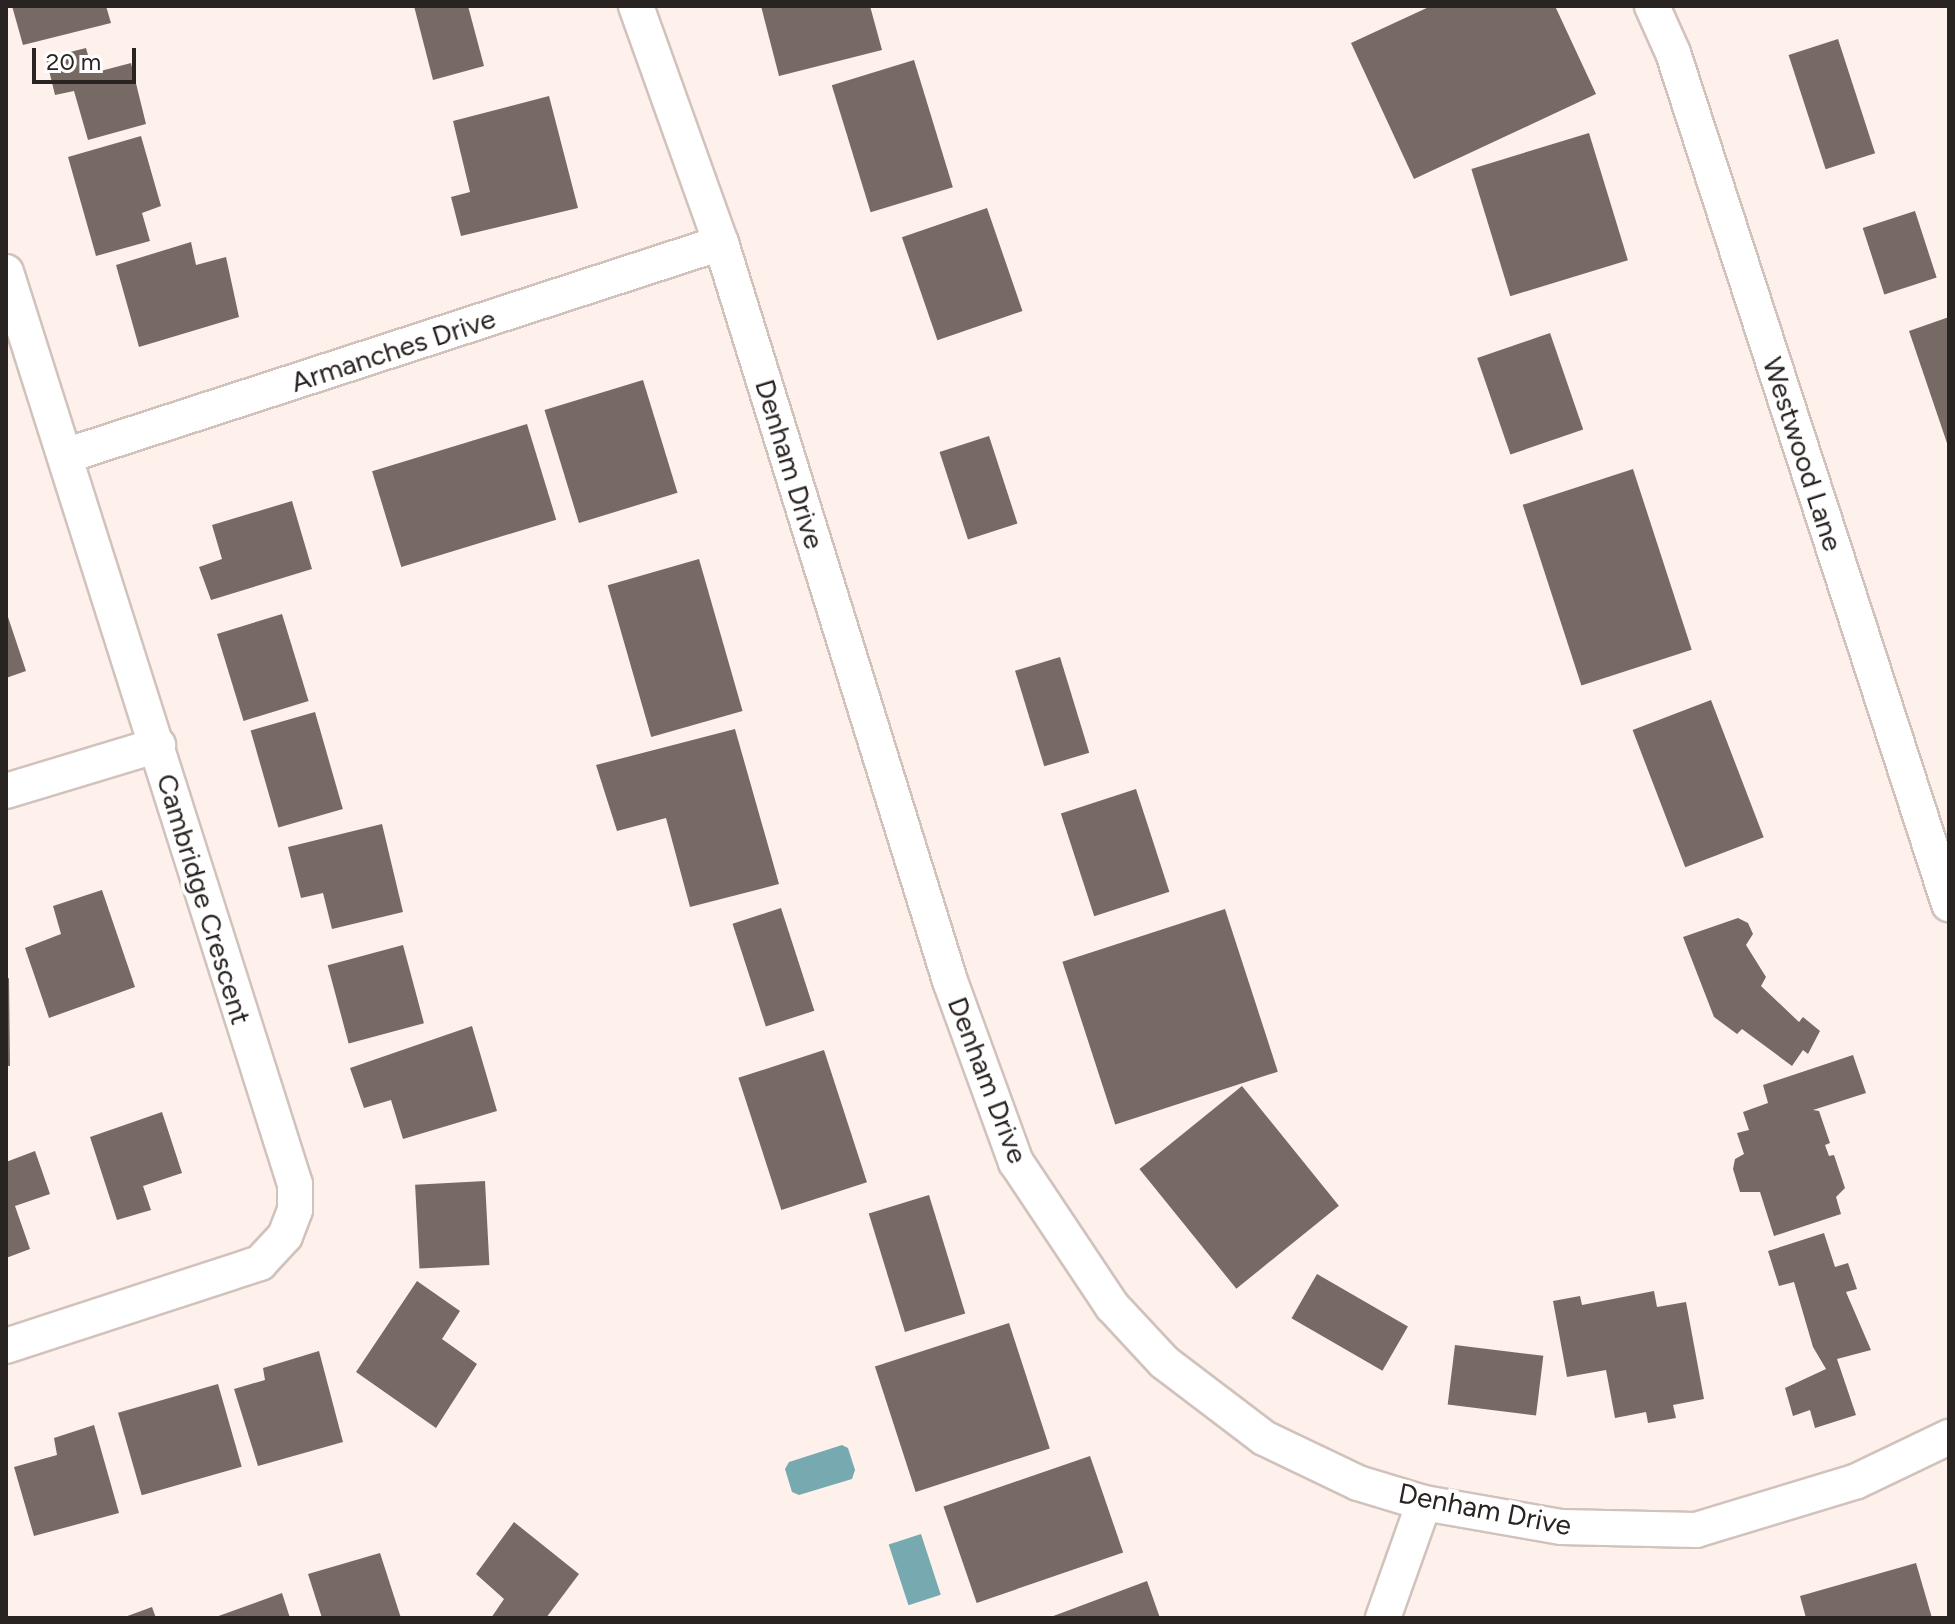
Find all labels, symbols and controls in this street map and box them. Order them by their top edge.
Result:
scale bar [36,32,140,82]
text: 20 m [46,47,101,76]
street label: Armanches Drive [287,301,499,399]
street label: Westwood Lane [1756,353,1850,555]
street label: Denham Drive [748,375,832,553]
street label: Cambridge Crescent [150,770,258,1028]
street label: Denham Drive [941,992,1035,1168]
street label: Denham Drive [1396,1476,1574,1542]

